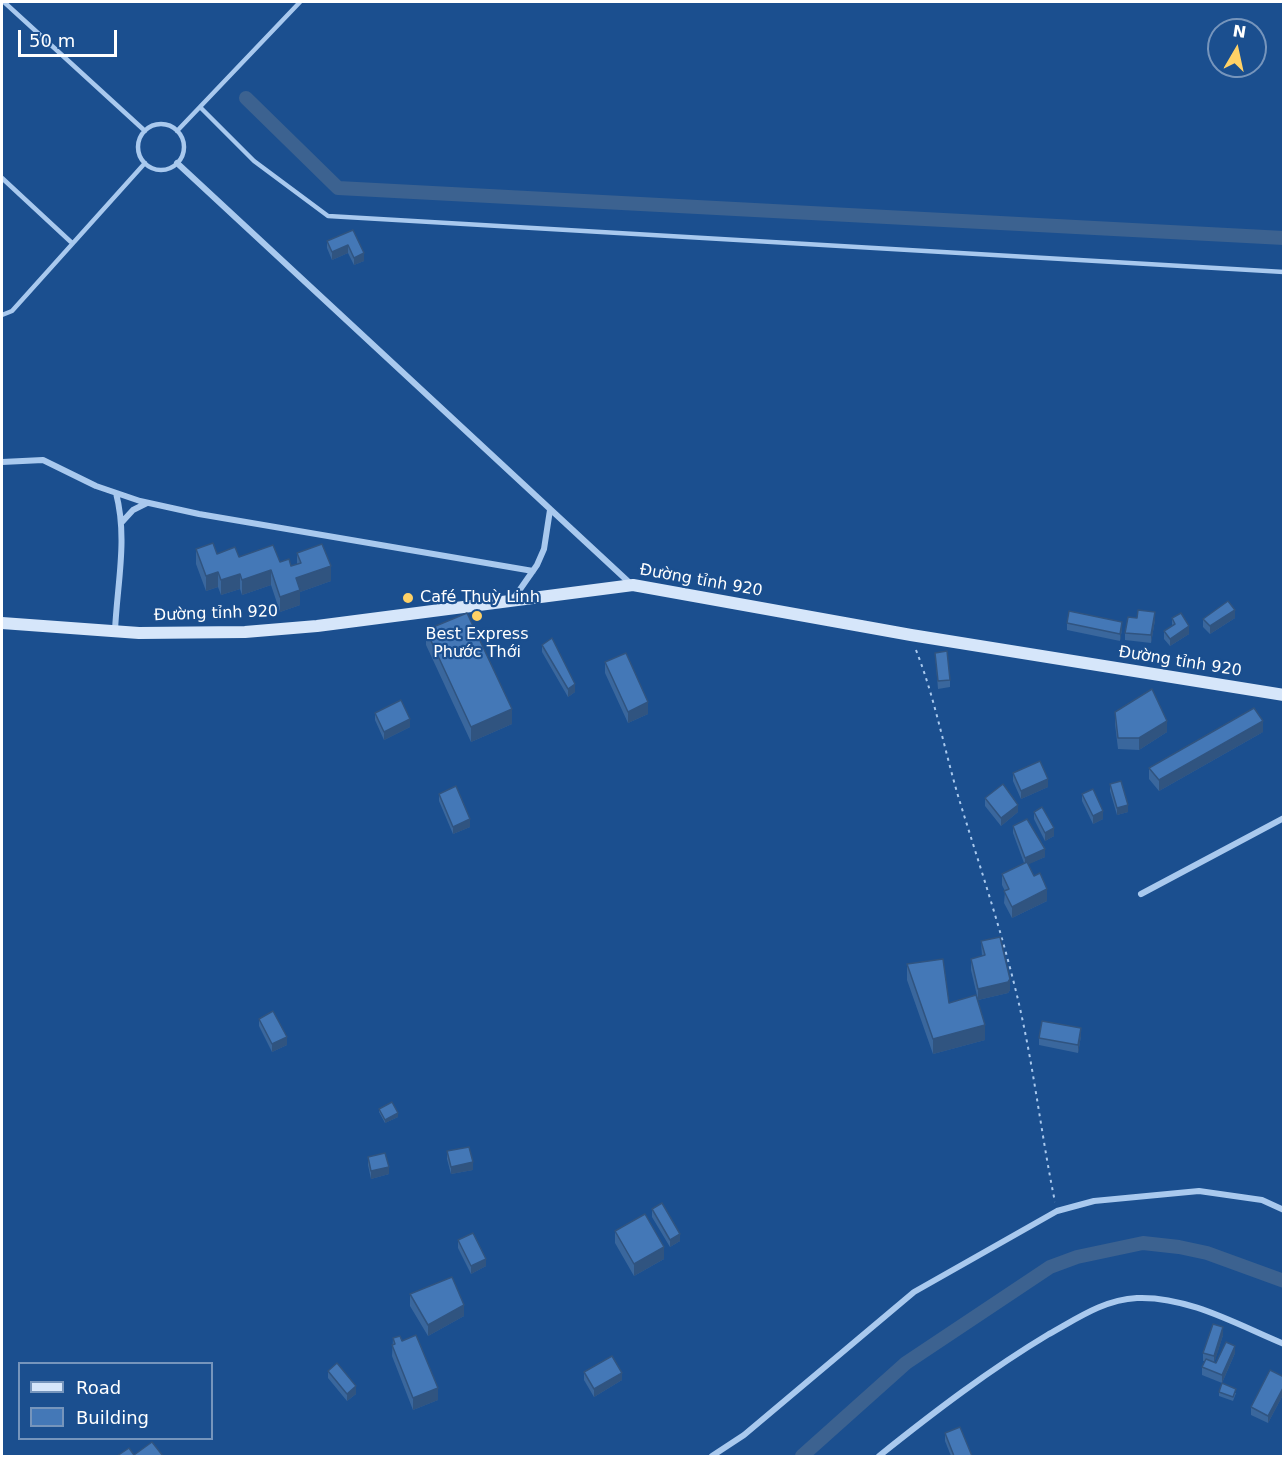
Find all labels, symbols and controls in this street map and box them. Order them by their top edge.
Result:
scale bar [21,18,120,56]
north arrow [1207,18,1267,78]
text: N [1231,21,1248,42]
text: 50 m [29,30,75,51]
street label: Đường tỉnh 920 [638,561,764,601]
place label: Café Thuỳ Linh [420,588,540,608]
marker: Café Thuỳ Linh [401,591,415,605]
street label: Đường tỉnh 920 [154,602,278,626]
marker: Best Express Phước Thới [470,609,484,623]
place label: Best Express Phước Thới [426,625,528,663]
street label: Đường tỉnh 920 [1117,643,1243,681]
legend [18,1362,213,1440]
text: Road [76,1377,121,1398]
text: Building [76,1407,149,1428]

